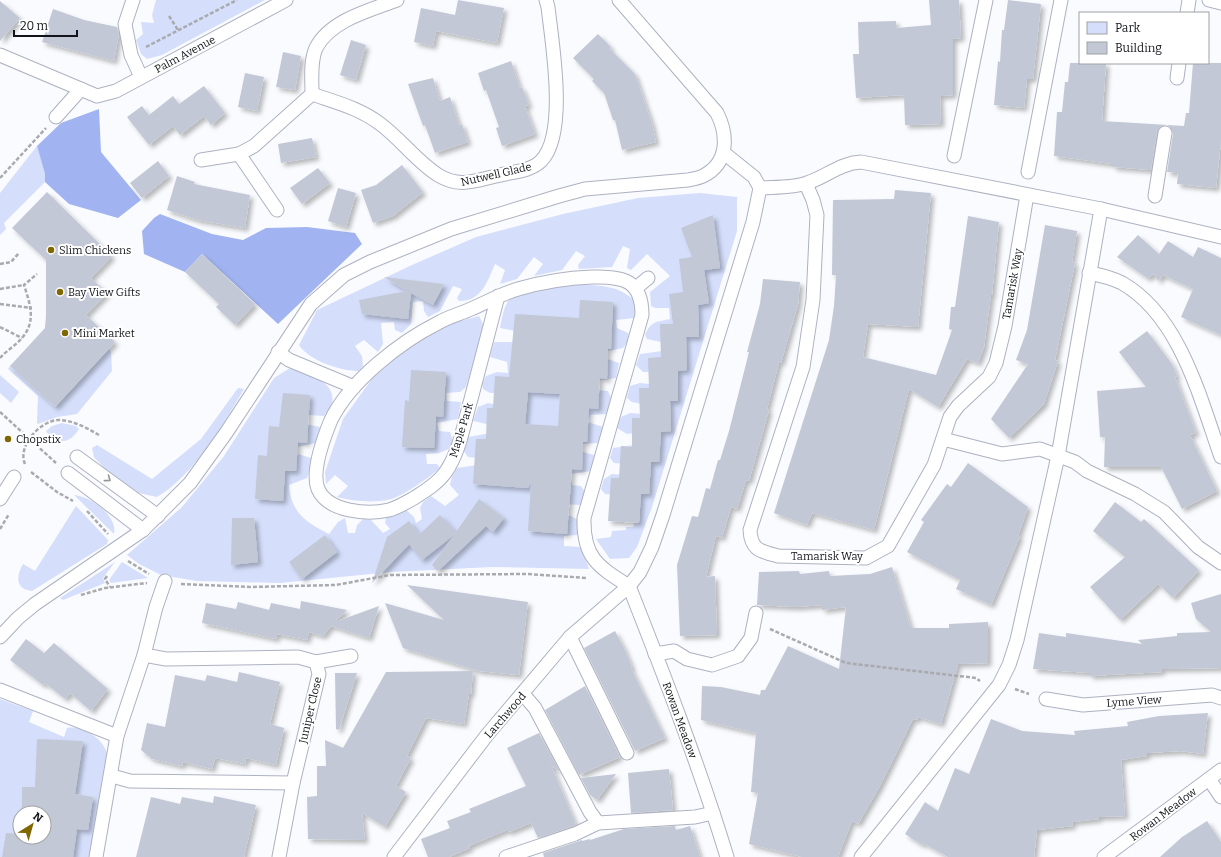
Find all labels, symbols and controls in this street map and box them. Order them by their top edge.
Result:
scale bar [14,12,77,38]
legend [1079,12,1209,64]
text: 20 m [20,19,49,33]
text: Park [1115,21,1141,35]
street label: Palm Avenue [153,33,218,76]
text: Building [1115,41,1162,55]
street label: Nutwell Glade [460,160,533,189]
place label: Slim Chickens [59,244,131,257]
marker: Slim Chickens [46,245,56,255]
street label: Tamarisk Way [1000,247,1025,321]
place label: Bay View Gifts [68,286,140,299]
marker: Bay View Gifts [55,287,65,297]
place label: Mini Market [73,327,135,340]
marker: Mini Market [60,328,70,338]
street label: Maple Park [447,400,476,459]
place label: Chopstix [16,433,61,446]
marker: Chopstix [3,434,13,444]
one-way arrow [104,475,111,482]
street label: Tamarisk Way [791,550,863,563]
street label: Juniper Close [296,676,324,746]
street label: Rowan Meadow [660,680,699,760]
street label: Larchwood [482,689,529,741]
street label: Lyme View [1106,693,1162,710]
street label: Rowan Meadow [1127,785,1199,844]
north arrow [12,805,52,845]
text: N [30,810,45,825]

